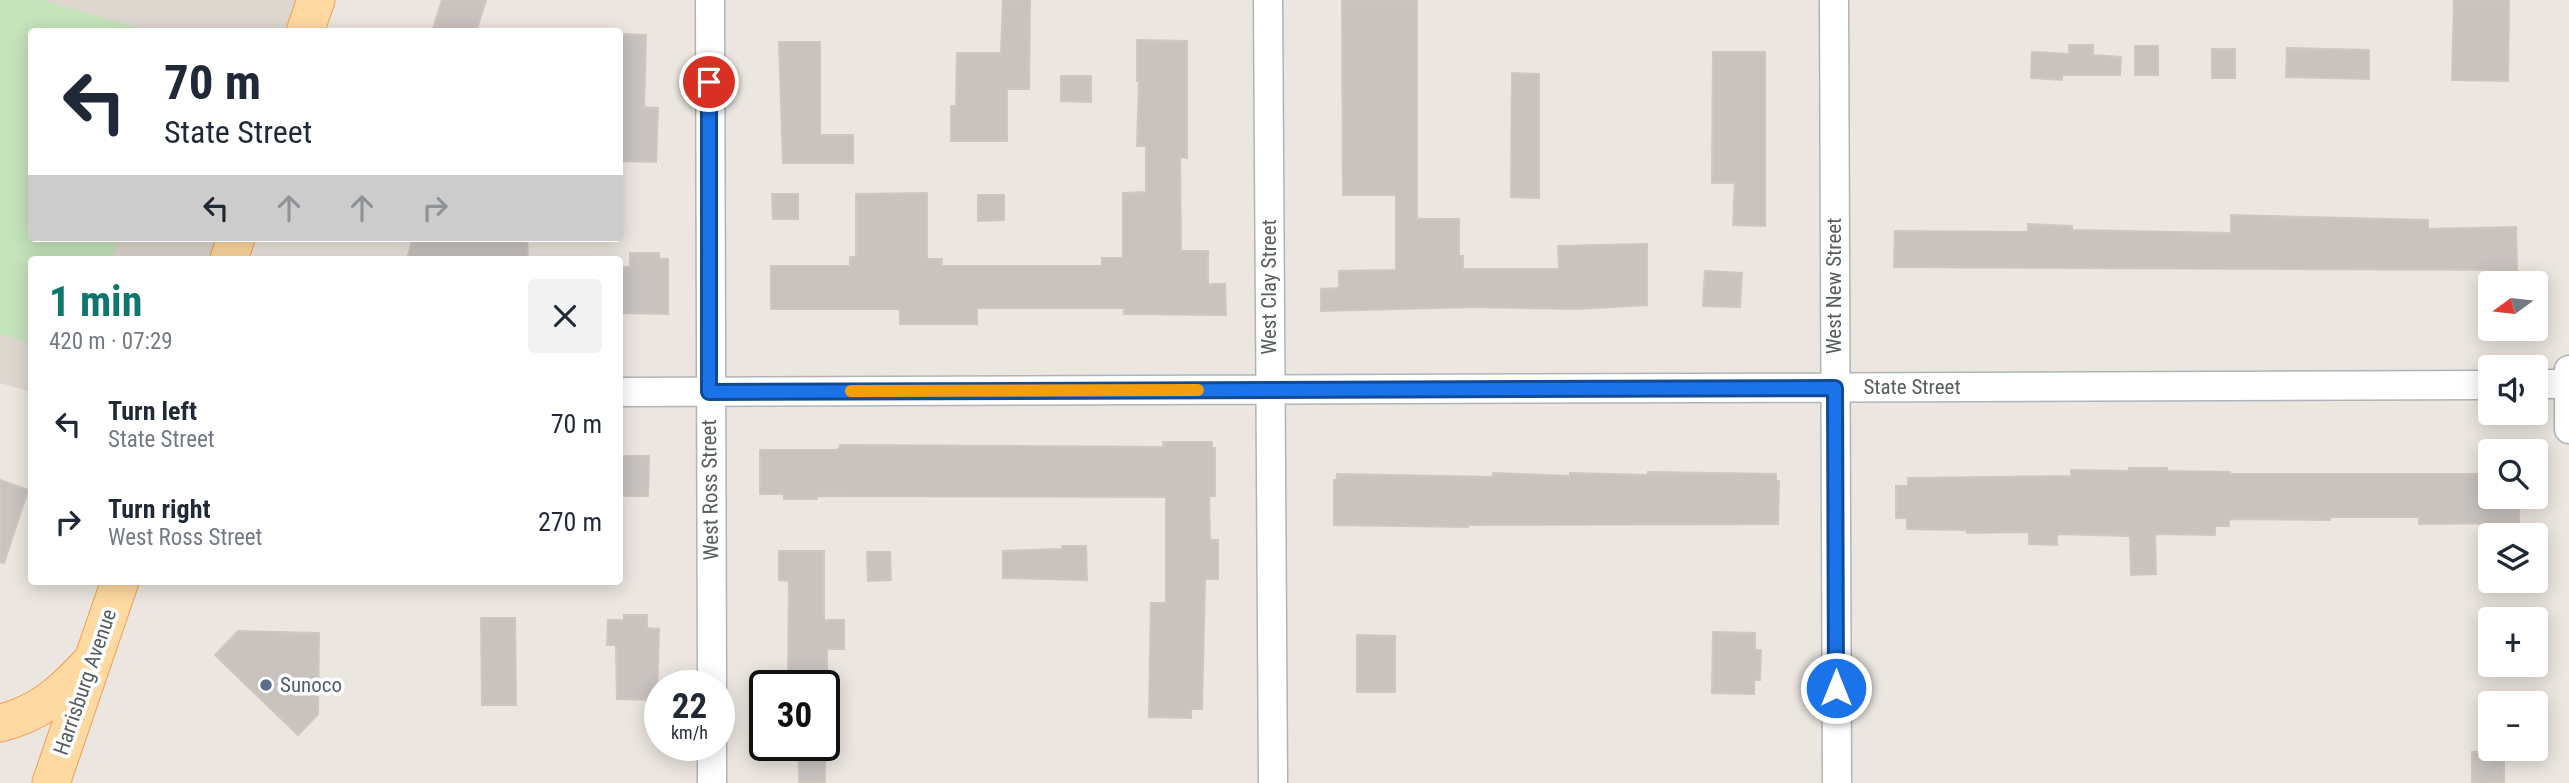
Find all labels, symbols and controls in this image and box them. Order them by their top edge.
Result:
pin [679,52,739,112]
text: 70 m [164,54,261,111]
icon: left [49,56,140,147]
icon: arrive [690,63,728,101]
text: State Street [164,113,312,151]
icon: left [197,189,235,227]
icon: ahead [270,189,308,227]
icon: ahead [343,189,381,227]
icon: right [416,189,454,227]
street label: West New Street [1822,218,1846,354]
street label: West Clay Street [1257,219,1281,355]
north arrow [2478,271,2548,341]
map controls [2478,271,2548,761]
text: 1 min [49,277,142,326]
button: close [528,279,602,353]
text: 420 m · 07:29 [49,328,173,355]
button: sound [2478,355,2548,425]
street label: State Street [1863,375,1961,399]
text: Turn left [108,396,197,426]
icon: left [49,405,87,443]
text: 70 m [551,409,602,439]
street label: West Ross Street [697,419,723,561]
text: State Street [108,426,215,453]
button: search [2478,439,2548,509]
text: Turn right [108,494,210,524]
icon: right [49,503,87,541]
text: 270 m [538,507,602,537]
button: layers [2478,523,2548,593]
text: West Ross Street [108,524,262,551]
street label: Harrisburg Avenue [49,606,121,758]
button: + [2478,607,2548,677]
position arrow [1799,651,1873,725]
speed limit sign: 30 [749,670,840,761]
place label: Sunoco [280,673,342,697]
marker: Sunoco [258,677,274,693]
text: 22 [672,686,707,727]
button: − [2478,691,2548,761]
text: km/h [671,722,708,743]

